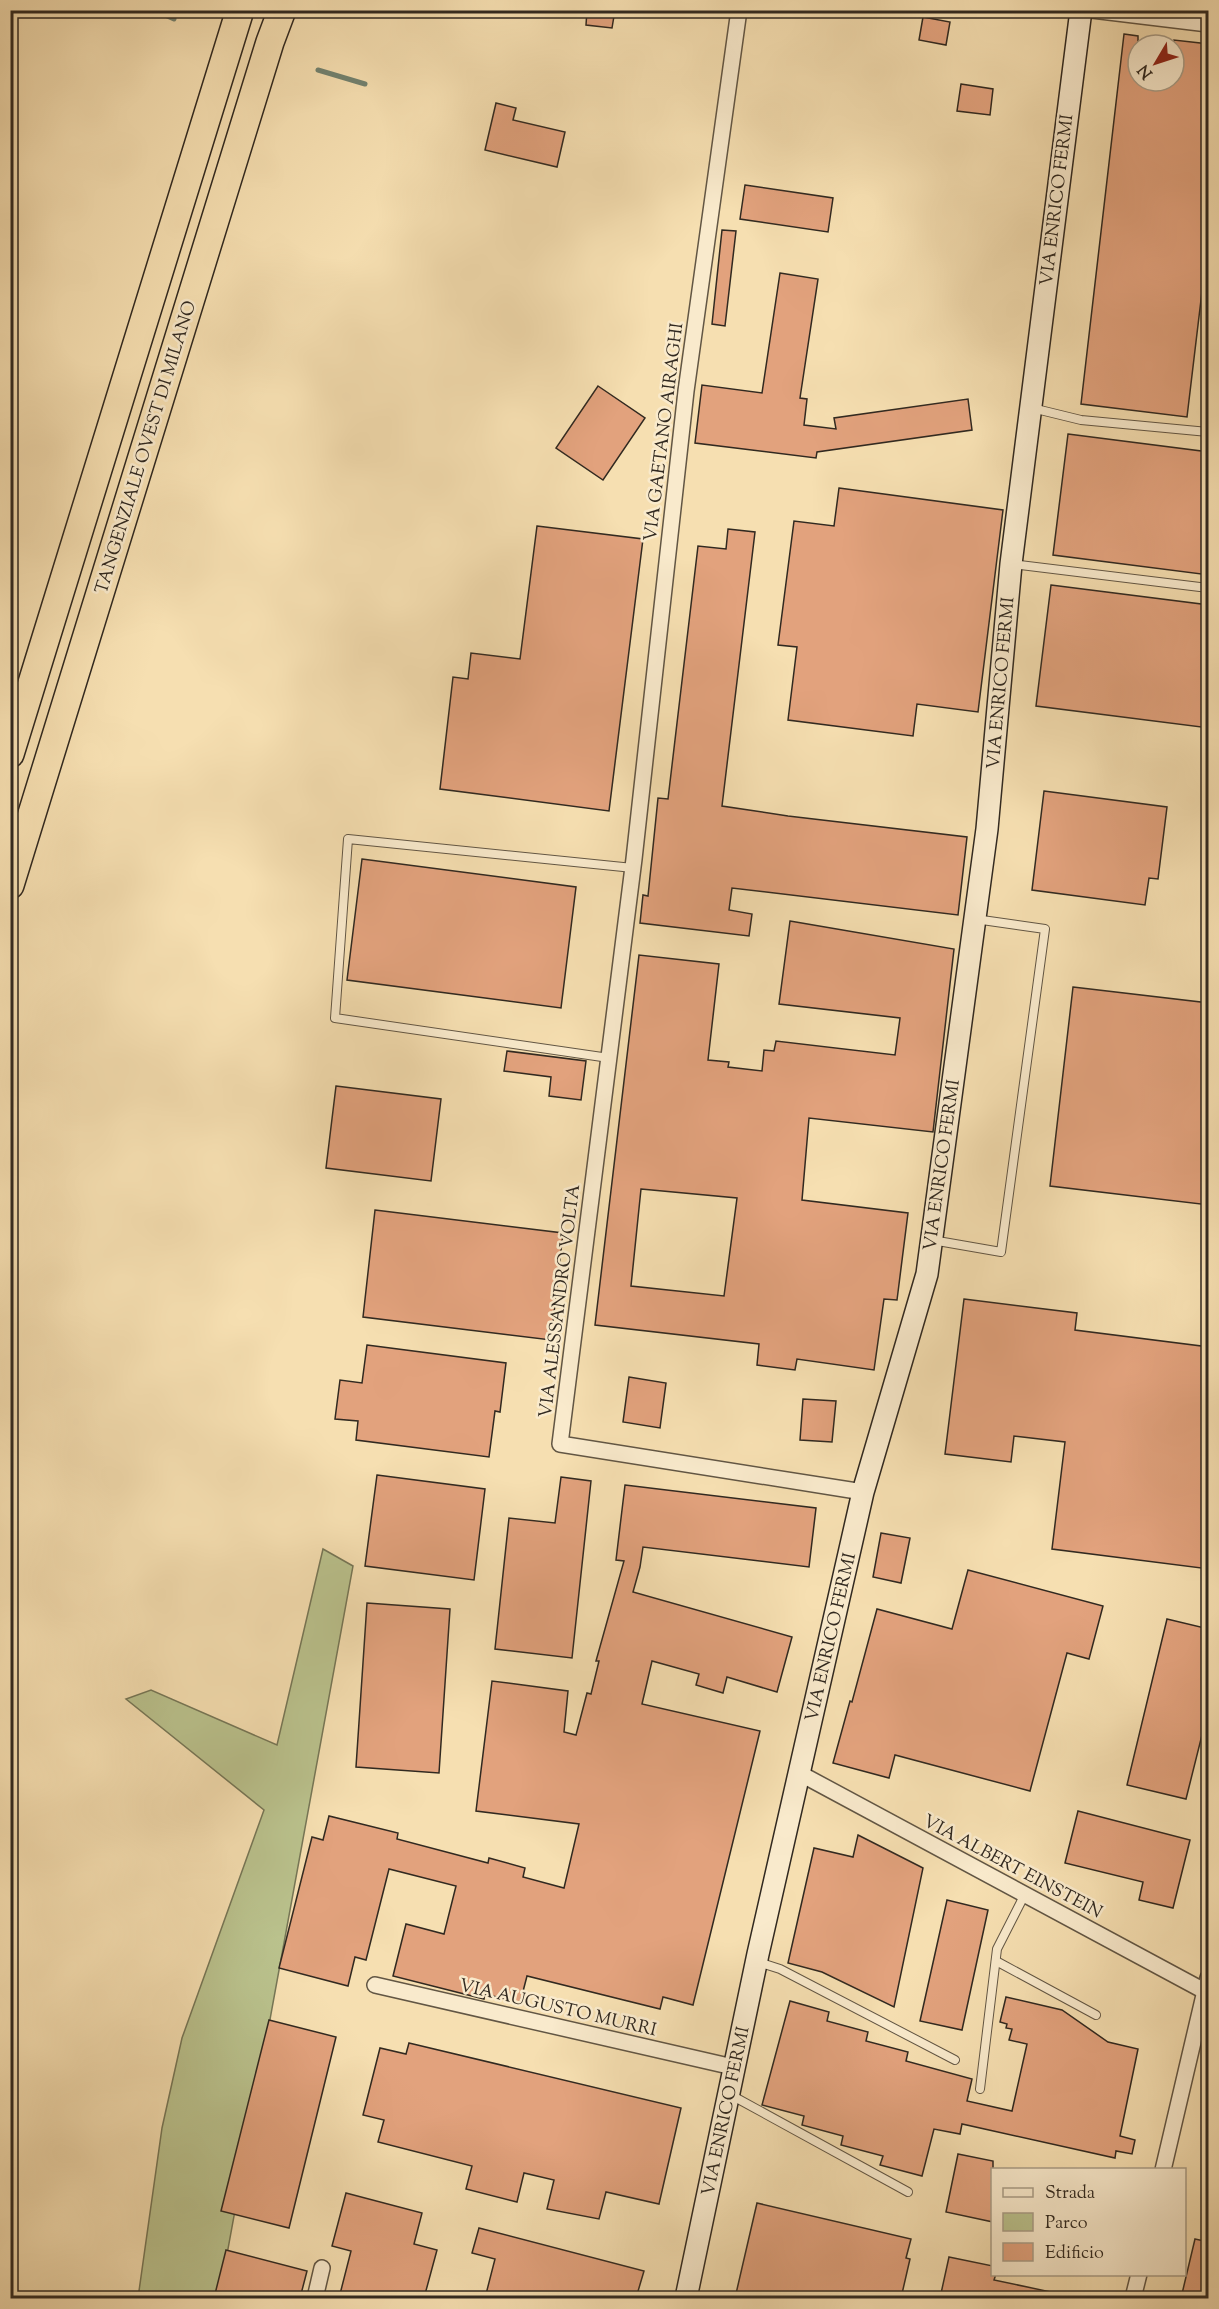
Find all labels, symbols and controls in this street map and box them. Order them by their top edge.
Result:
north arrow [1126,33,1186,93]
text: N [1133,58,1159,83]
street label: VIA ENRICO FERMI [1035,113,1081,288]
street label: TANGENZIALE OVEST DI MILANO [90,298,204,597]
street label: VIA GAETANO AIRAGHI [639,321,691,543]
street label: VIA ENRICO FERMI [982,596,1022,770]
street label: VIA ENRICO FERMI [918,1078,968,1253]
street label: VIA ALESSANDRO VOLTA [534,1182,588,1420]
street label: VIA ENRICO FERMI [800,1550,864,1725]
street label: VIA ALBERT EINSTEIN [918,1809,1106,1926]
street label: VIA AUGUSTO MURRI [456,1974,659,2044]
street label: VIA ENRICO FERMI [696,2024,758,2199]
legend [991,2168,1186,2276]
text: Strada [1045,2181,1095,2207]
text: Parco [1045,2211,1088,2237]
text: Edificio [1045,2241,1104,2267]

